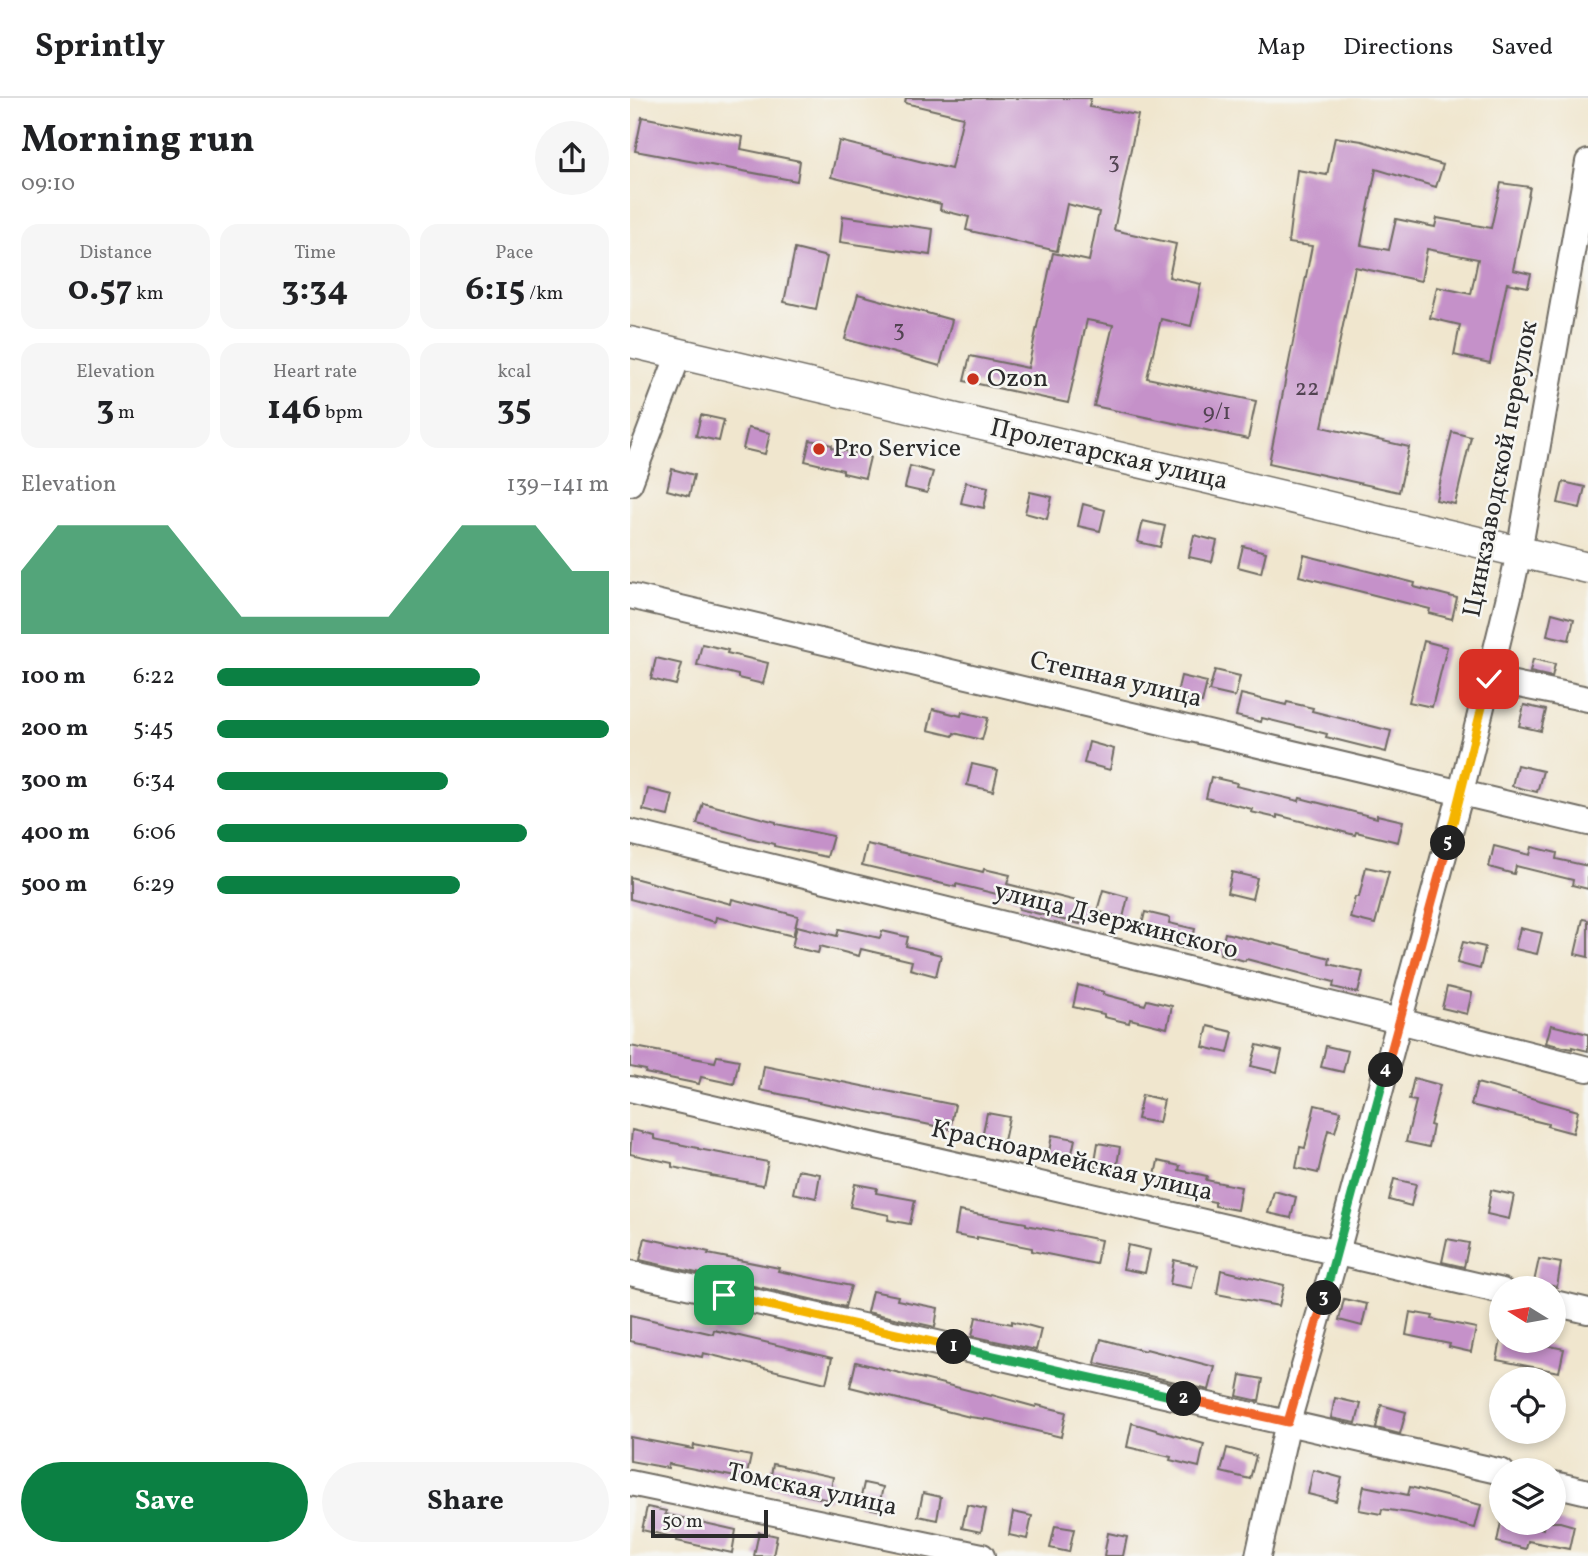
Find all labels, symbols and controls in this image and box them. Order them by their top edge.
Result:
text: Sprintly [35,25,165,71]
text: Map [1257,31,1305,65]
text: Directions [1343,31,1453,65]
text: Saved [1491,31,1553,65]
text: Morning run [21,115,255,168]
button: share [535,121,609,195]
house number: 3 [1108,146,1120,178]
text: 09:10 [21,168,75,200]
text: Distance [79,240,152,266]
text: Time [294,240,336,266]
text: Pace [495,240,533,266]
text: 0.57 [68,266,133,314]
text: 3:34 [282,266,348,314]
text: 6:15 [465,266,525,314]
text: km [133,281,164,307]
text: /km [525,281,563,307]
house number: 3 [893,314,905,346]
street label: Цинкзаводской переулок [1455,317,1547,620]
text: Elevation [76,359,155,385]
text: Heart rate [273,359,357,385]
text: kcal [497,359,531,385]
place label: Ozon [987,361,1048,397]
marker: Ozon [965,371,981,387]
house number: 22 [1295,373,1319,405]
text: 3 [96,385,114,433]
text: 146 [267,385,321,433]
text: 35 [497,385,532,433]
house number: 9/1 [1203,397,1231,429]
text: m [114,400,135,426]
text: bpm [321,400,363,426]
street label: Пролетарская улица [986,410,1232,500]
place label: Pro Service [833,431,961,467]
marker: Pro Service [811,441,827,457]
text: Elevation [21,469,117,501]
text: 139–141 m [507,469,609,501]
street label: Степная улица [1026,643,1206,717]
pin [1459,649,1519,709]
icon: check [1470,660,1508,698]
text: 100 m [21,661,86,693]
text: 6:22 [133,661,175,693]
text: 200 m [21,713,88,745]
text: 5:45 [133,713,174,745]
text: 300 m [21,765,88,797]
text: 6:34 [133,765,176,797]
text: 400 m [21,817,90,849]
text: 6:06 [133,817,176,849]
pin: 5 [1430,826,1466,860]
text: 5 [1443,829,1452,855]
text: 500 m [21,869,87,901]
text: 6:29 [133,869,174,901]
street label: улица Дзержинского [990,873,1242,969]
pin: 4 [1368,1052,1404,1088]
text: 4 [1380,1056,1391,1082]
street label: Красноармейская улица [928,1111,1216,1211]
pin [694,1265,754,1325]
icon: arrive [705,1276,743,1314]
north arrow [1489,1276,1566,1353]
map controls [1489,1276,1566,1535]
pin: 3 [1306,1280,1342,1316]
text: 3 [1319,1284,1328,1310]
pin: 1 [936,1330,972,1364]
text: 1 [950,1333,957,1359]
button: locate [1489,1367,1566,1444]
pin: 2 [1166,1382,1202,1416]
text: 2 [1179,1385,1188,1411]
street label: Томская улица [723,1454,901,1526]
button: layers [1489,1458,1566,1535]
button: Save [21,1462,308,1542]
button: Share [322,1462,609,1542]
scale bar [651,1507,768,1539]
text: 50 m [662,1509,703,1535]

